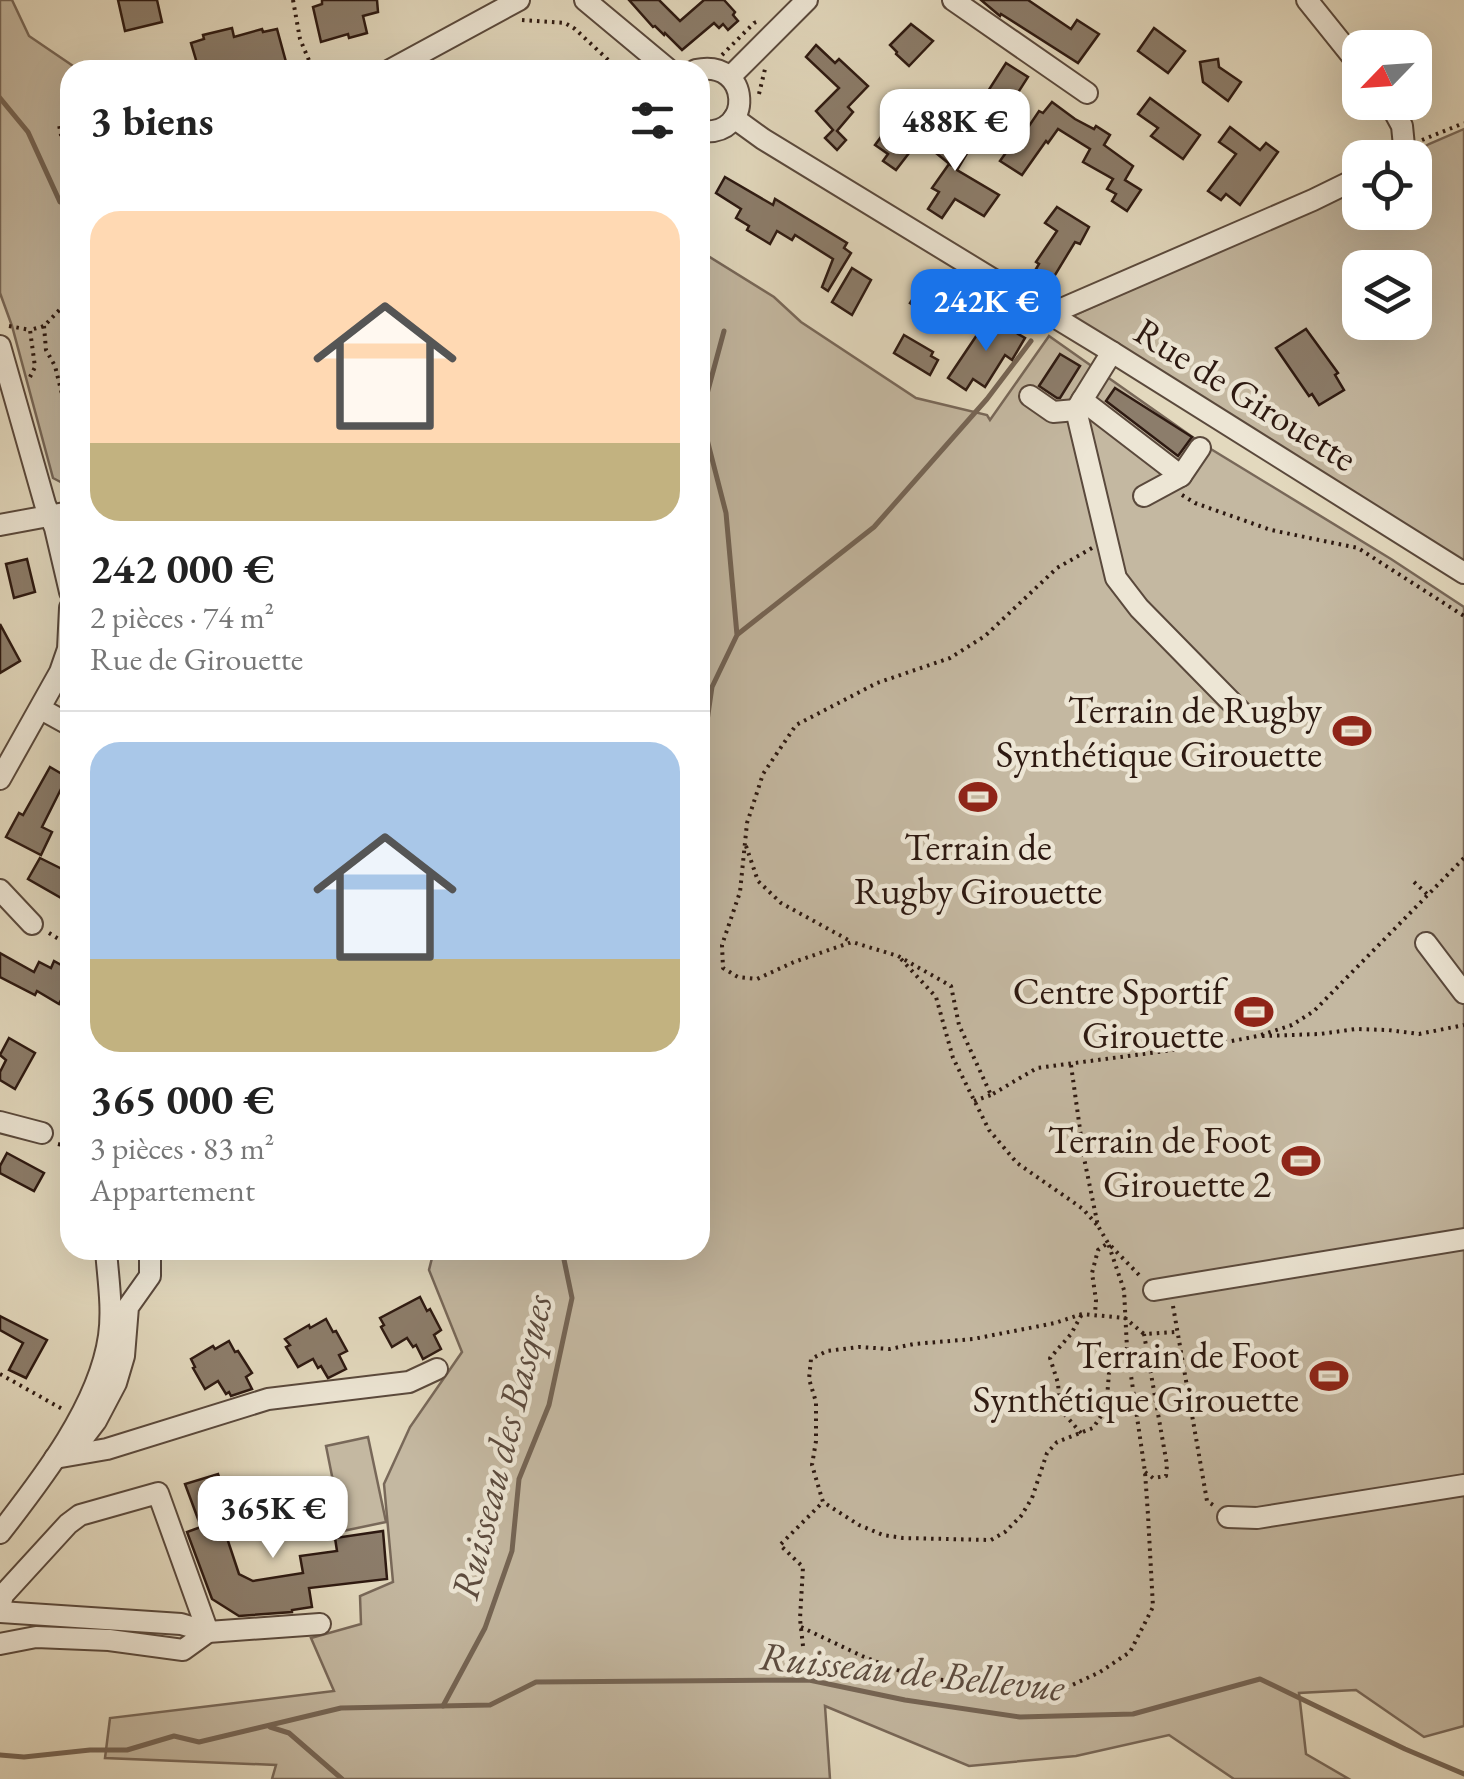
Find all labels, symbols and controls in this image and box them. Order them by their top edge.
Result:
north arrow [1342,30,1432,120]
map controls [1342,30,1432,340]
pin: 488K € [874,89,1036,174]
text: 3 biens [90,93,214,148]
icon: filters [625,93,680,148]
text: 488K € [902,100,1008,142]
button: locate [1342,140,1432,230]
button: layers [1342,250,1432,340]
pin: 242K € [905,269,1067,354]
icon: home [295,276,475,456]
text: 242K € [933,280,1039,322]
street label: Rue de Girouette [1126,306,1366,482]
text: 242 000 € [90,541,274,596]
text: 2 pièces · 74 m² [90,596,274,638]
text: Rue de Girouette [90,638,303,680]
place label: Terrain de Rugby Synthétique Girouette [996,685,1322,778]
sports icon: Terrain de Rugby Synthétique Girouette [1331,710,1373,752]
sports icon: Terrain de Rugby Girouette [957,776,999,818]
icon: home [295,807,475,987]
place label: Terrain de Rugby Girouette [854,822,1102,915]
place label: Centre Sportif Girouette [1013,966,1228,1059]
sports icon: Centre Sportif Girouette [1233,991,1275,1033]
text: 365 000 € [90,1072,274,1127]
place label: Terrain de Foot Girouette 2 [1048,1115,1271,1208]
text: 3 pièces · 83 m² [90,1127,274,1169]
sports icon: Terrain de Foot Girouette 2 [1280,1140,1322,1182]
text: Appartement [90,1169,255,1211]
water label: Ruisseau des Basques [438,1288,564,1605]
place label: Terrain de Foot Synthétique Girouette [973,1330,1299,1423]
sports icon: Terrain de Foot Synthétique Girouette [1308,1355,1350,1397]
pin: 365K € [192,1476,354,1561]
text: 365K € [220,1487,326,1529]
water label: Ruisseau de Bellevue [757,1629,1067,1713]

